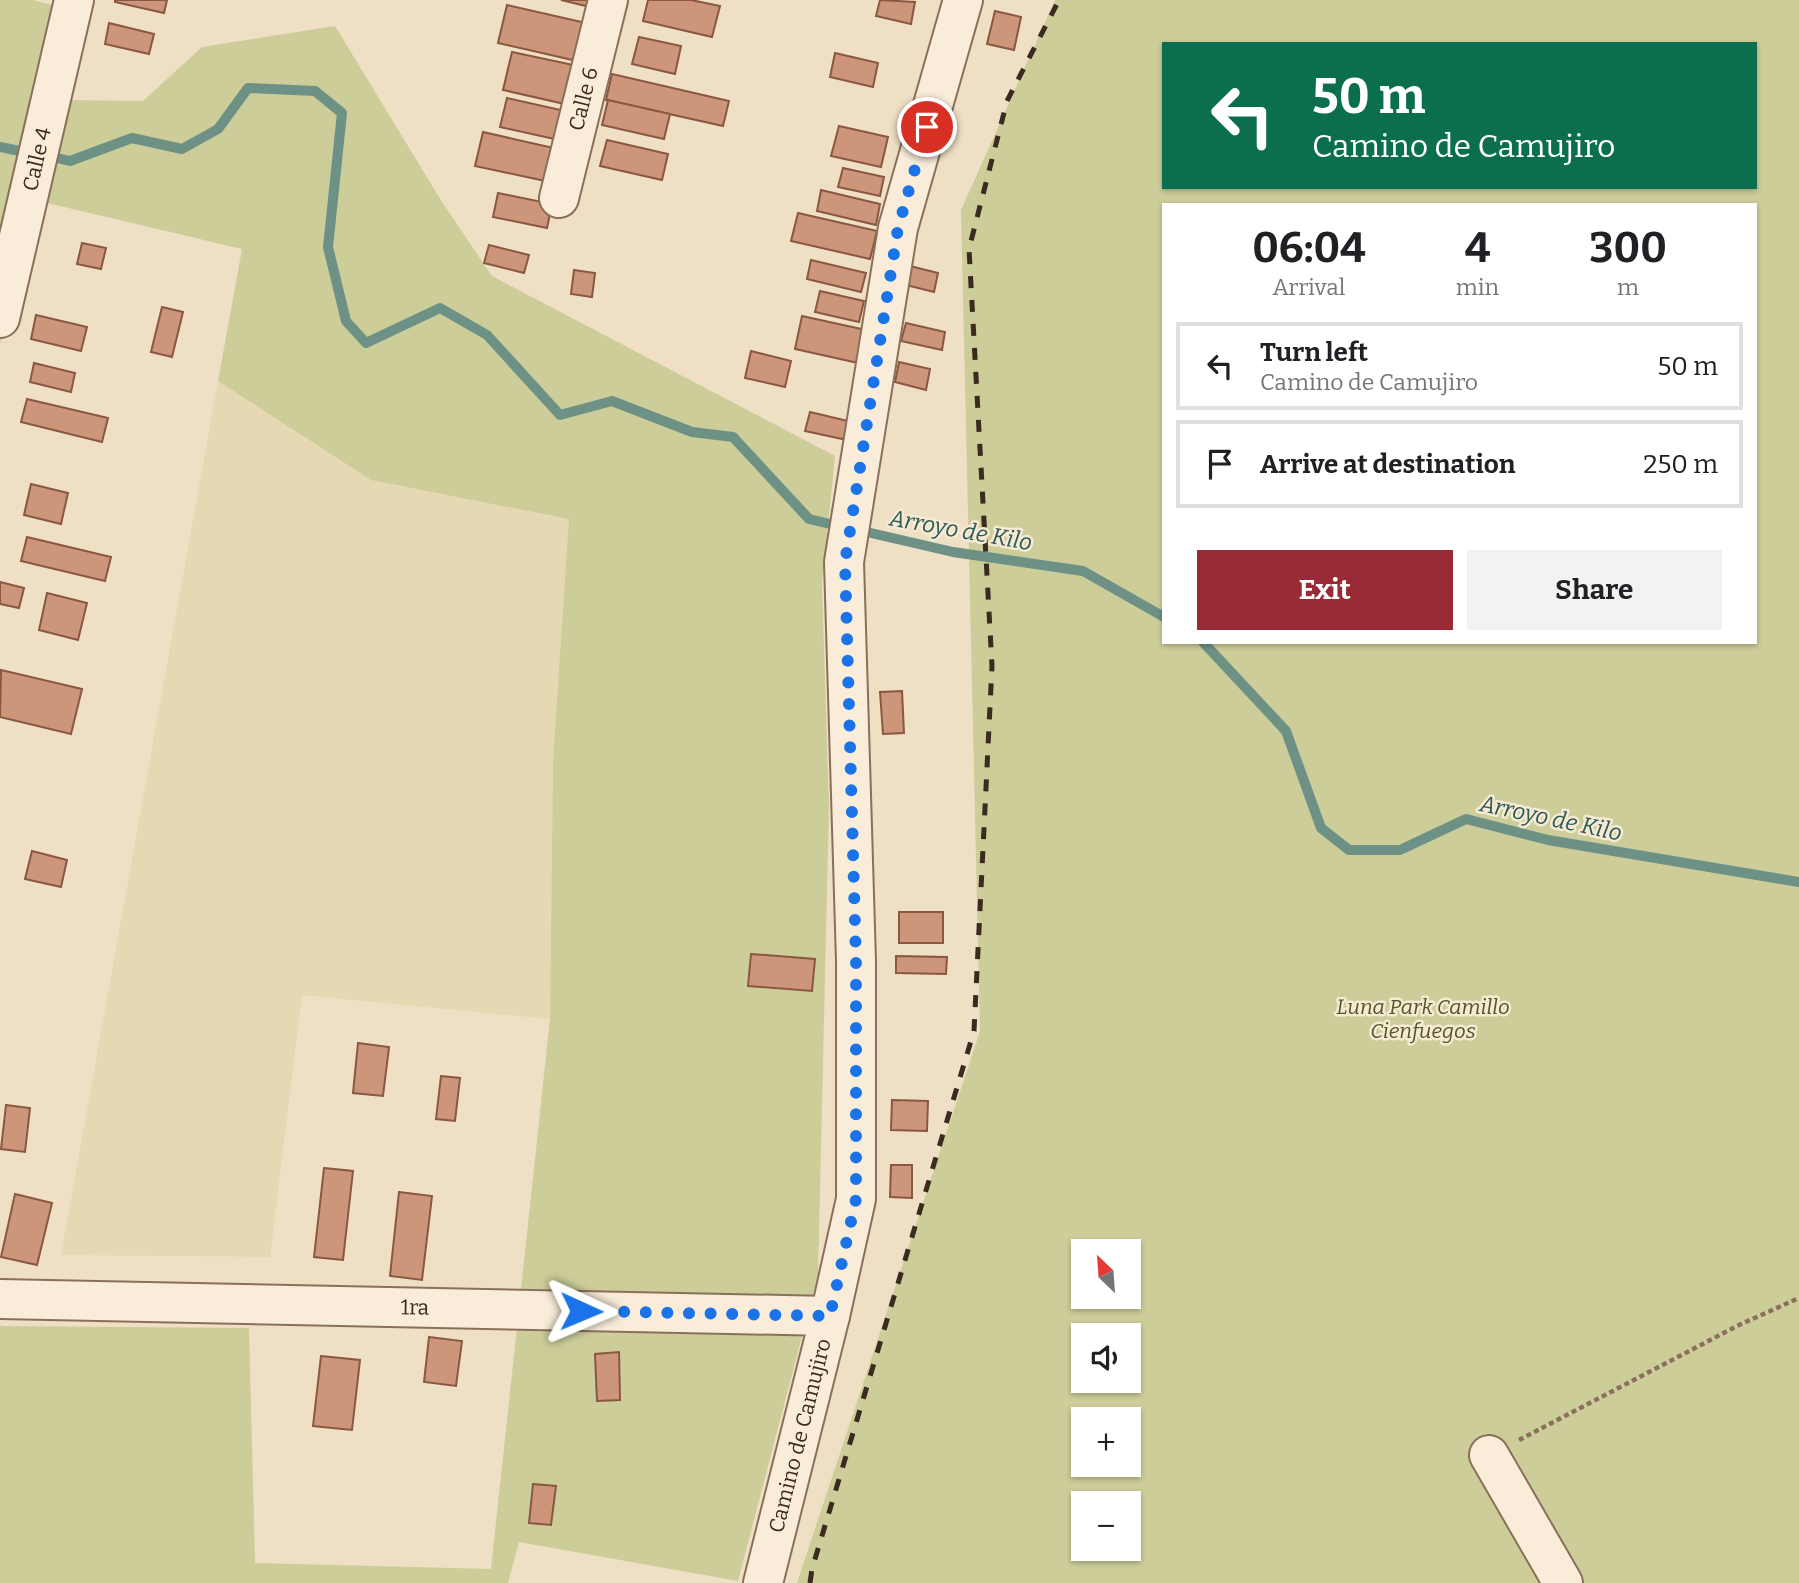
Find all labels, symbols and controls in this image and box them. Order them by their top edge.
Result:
street label: Calle 6 [563,64,604,134]
text: 50 m [1312,67,1425,126]
icon: left [1197,70,1288,161]
pin [897,97,957,157]
icon: arrive [908,108,946,146]
street label: Calle 4 [17,125,57,194]
text: Camino de Camujiro [1312,127,1615,165]
text: 06:04 [1252,223,1366,273]
text: 4 [1465,223,1490,273]
text: 300 [1589,223,1667,273]
text: Arrival [1272,273,1345,301]
text: min [1456,273,1499,301]
text: m [1617,273,1639,301]
text: Turn left [1260,337,1368,368]
icon: left [1201,347,1239,385]
text: 50 m [1657,351,1718,382]
text: Camino de Camujiro [1260,368,1478,396]
icon: arrive [1201,445,1239,483]
text: Arrive at destination [1260,449,1515,480]
text: 250 m [1643,449,1718,480]
water label: Arroyo de Kilo [887,504,1035,556]
button: Exit [1197,550,1453,630]
button: Share [1467,550,1722,630]
water label: Arroyo de Kilo [1477,789,1625,847]
park label: Luna Park Camillo Cienfuegos [1336,994,1510,1044]
north arrow [1071,1239,1141,1309]
map controls [1071,1239,1141,1561]
position arrow [544,1274,618,1348]
street label: 1ra [400,1294,430,1321]
button: sound [1071,1323,1141,1393]
street label: Camino de Camujiro [763,1336,837,1535]
button: + [1071,1407,1141,1477]
button: − [1071,1491,1141,1561]

